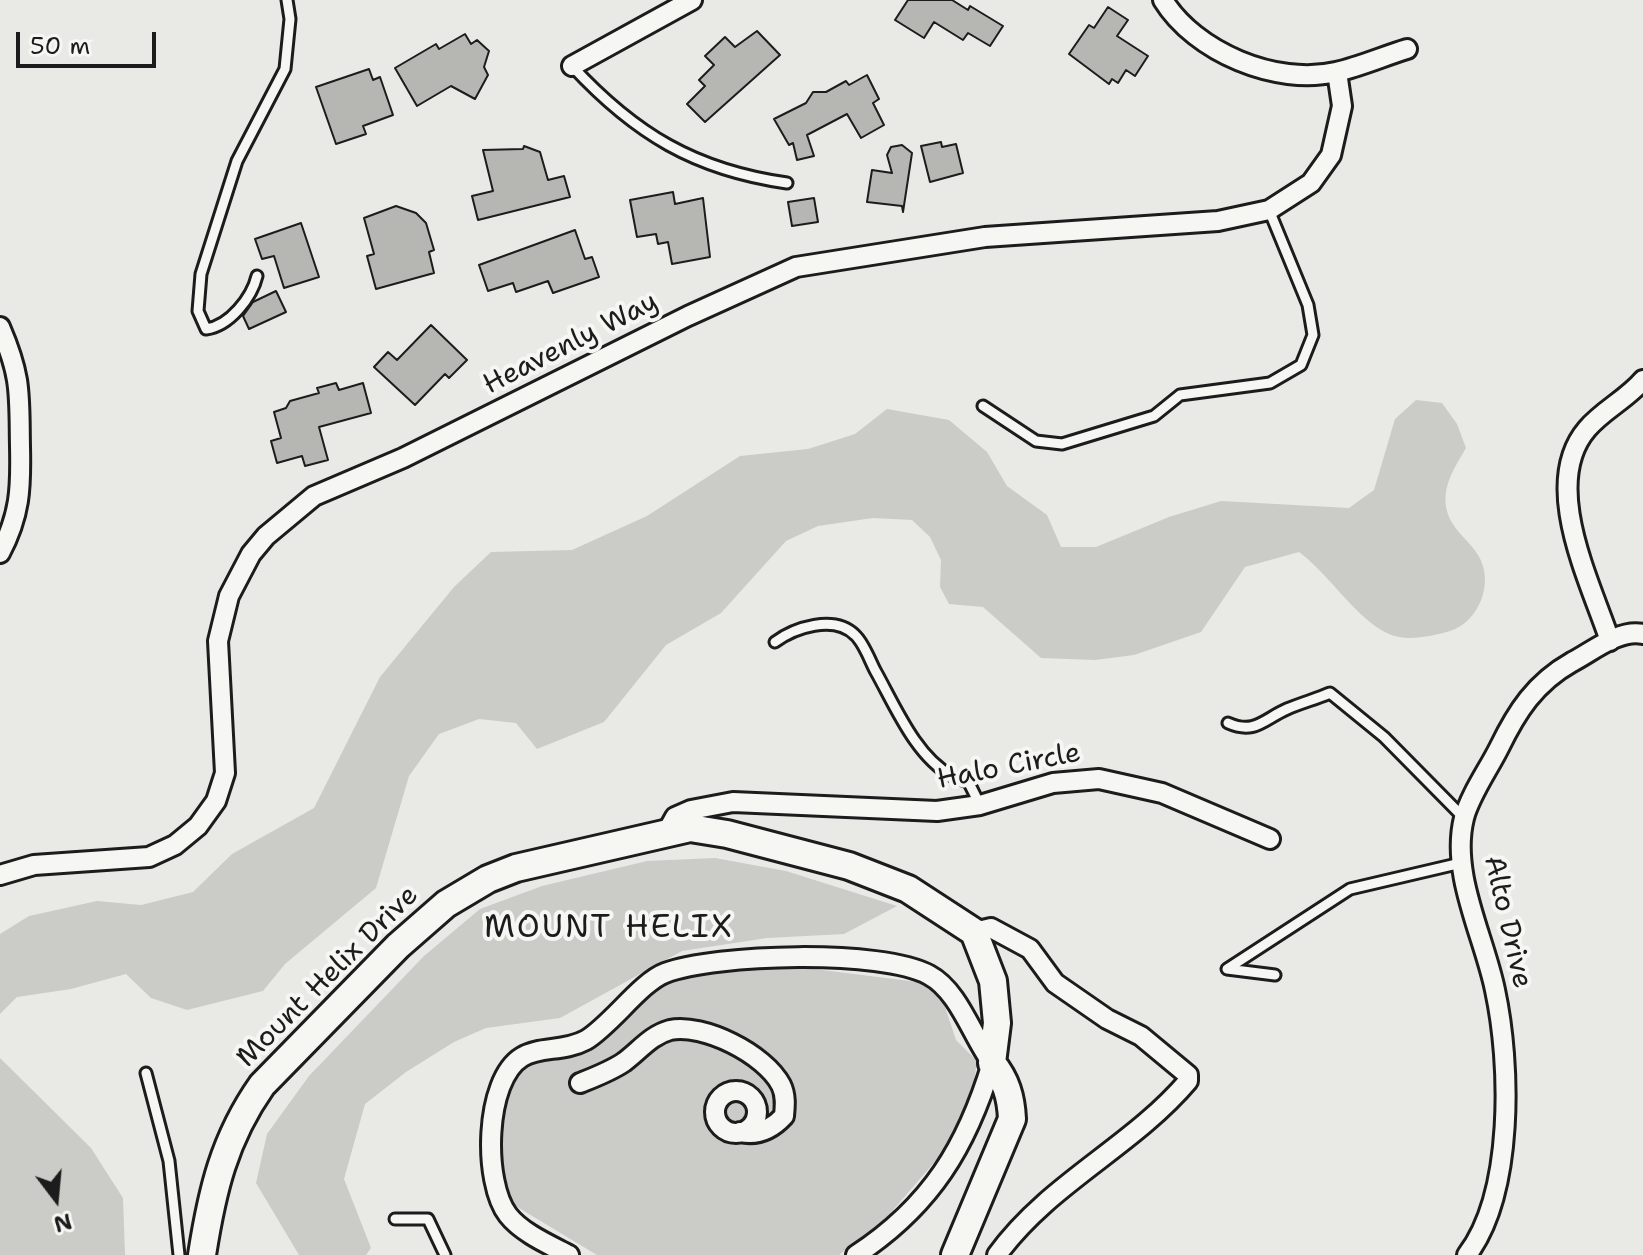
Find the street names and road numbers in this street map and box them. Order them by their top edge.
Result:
street label: Heavenly Way [478,286,664,402]
street label: Halo Circle [934,737,1084,797]
street label: Alto Drive [1475,853,1539,991]
street label: Mount Helix Drive [230,879,426,1075]

